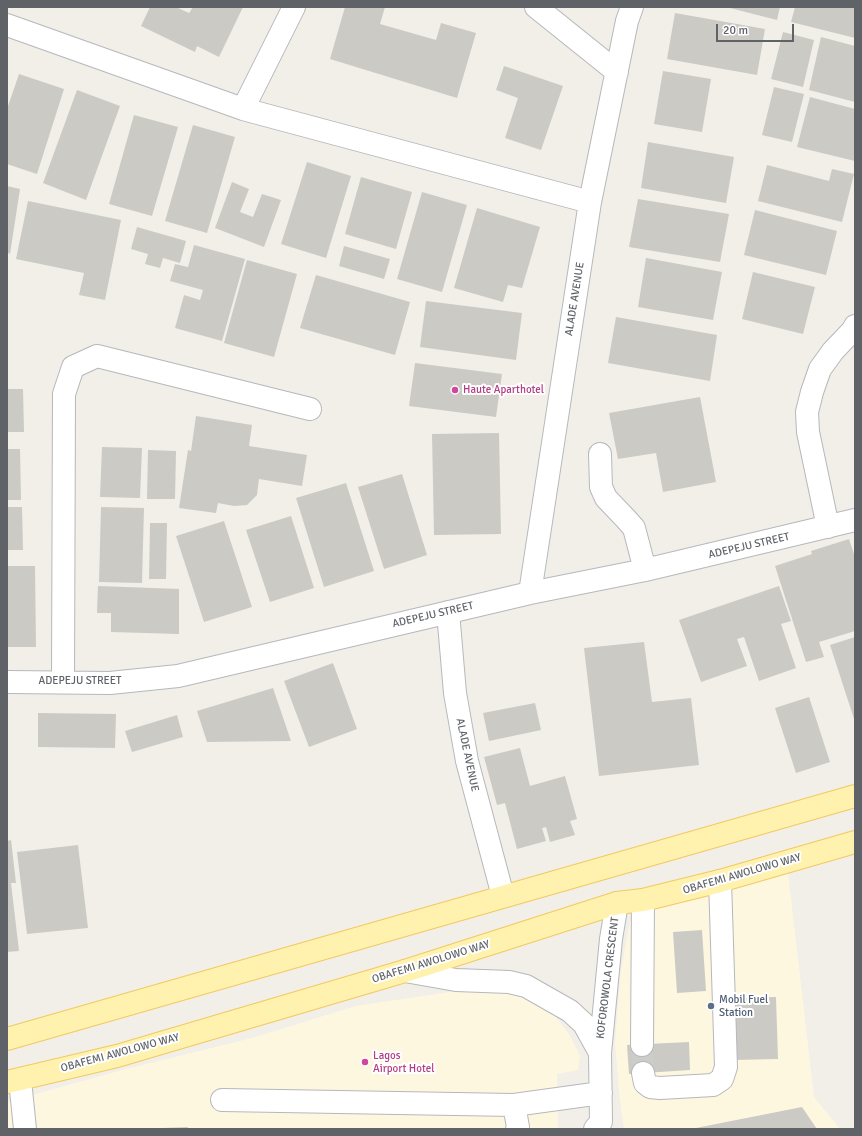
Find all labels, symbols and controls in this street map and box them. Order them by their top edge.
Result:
scale bar [718,16,796,42]
text: 20 m [723,23,748,38]
street label: ALADE AVENUE [563,261,587,337]
place label: Haute Aparthotel [463,383,544,397]
marker: Haute Aparthotel [450,385,460,395]
street label: ADEPEJU STREET [707,530,791,562]
street label: ADEPEJU STREET [391,599,475,631]
street label: ADEPEJU STREET [39,674,121,688]
street label: ALADE AVENUE [453,717,481,793]
street label: OBAFEMI AWOLOWO WAY [681,851,803,897]
street label: KOFOROWOLA CRESCENT [594,916,622,1040]
street label: OBAFEMI AWOLOWO WAY [371,938,491,986]
place label: Mobil Fuel Station [719,993,768,1019]
marker: Mobil Fuel Station [706,1001,716,1011]
street label: OBAFEMI AWOLOWO WAY [59,1031,181,1075]
place label: Lagos Airport Hotel [373,1049,434,1075]
marker: Lagos Airport Hotel [360,1057,370,1067]

